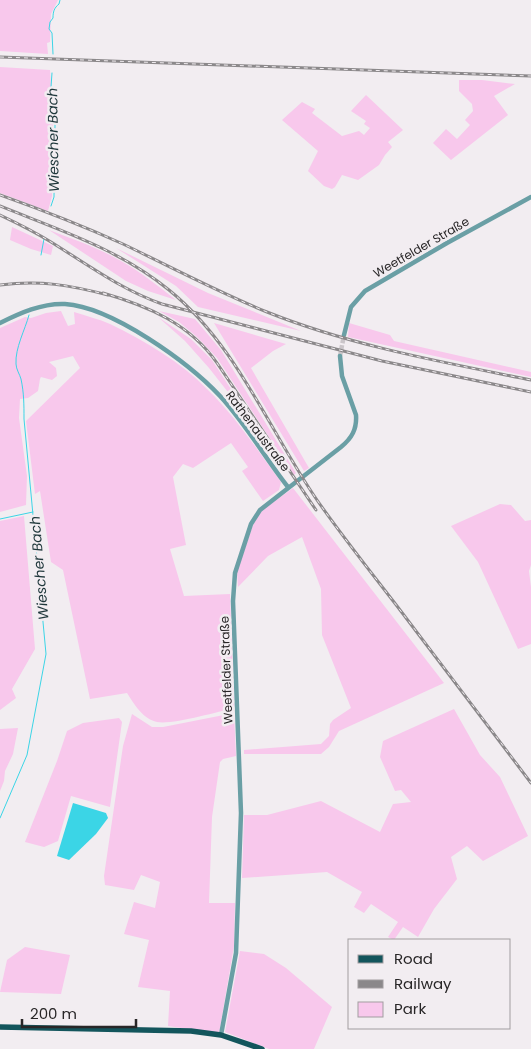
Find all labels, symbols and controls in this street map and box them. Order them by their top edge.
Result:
water label: Wiescher Bach [42,88,64,192]
street label: Weetfelder Straße [370,213,472,281]
street label: Rathenaustraße [222,387,294,475]
water label: Wiescher Bach [24,515,54,621]
street label: Weetfelder Straße [216,616,236,724]
legend [348,939,511,1029]
text: Road [394,948,433,969]
text: Railway [394,973,452,994]
scale bar [22,996,136,1028]
text: Park [394,998,426,1019]
text: 200 m [30,1003,77,1024]

